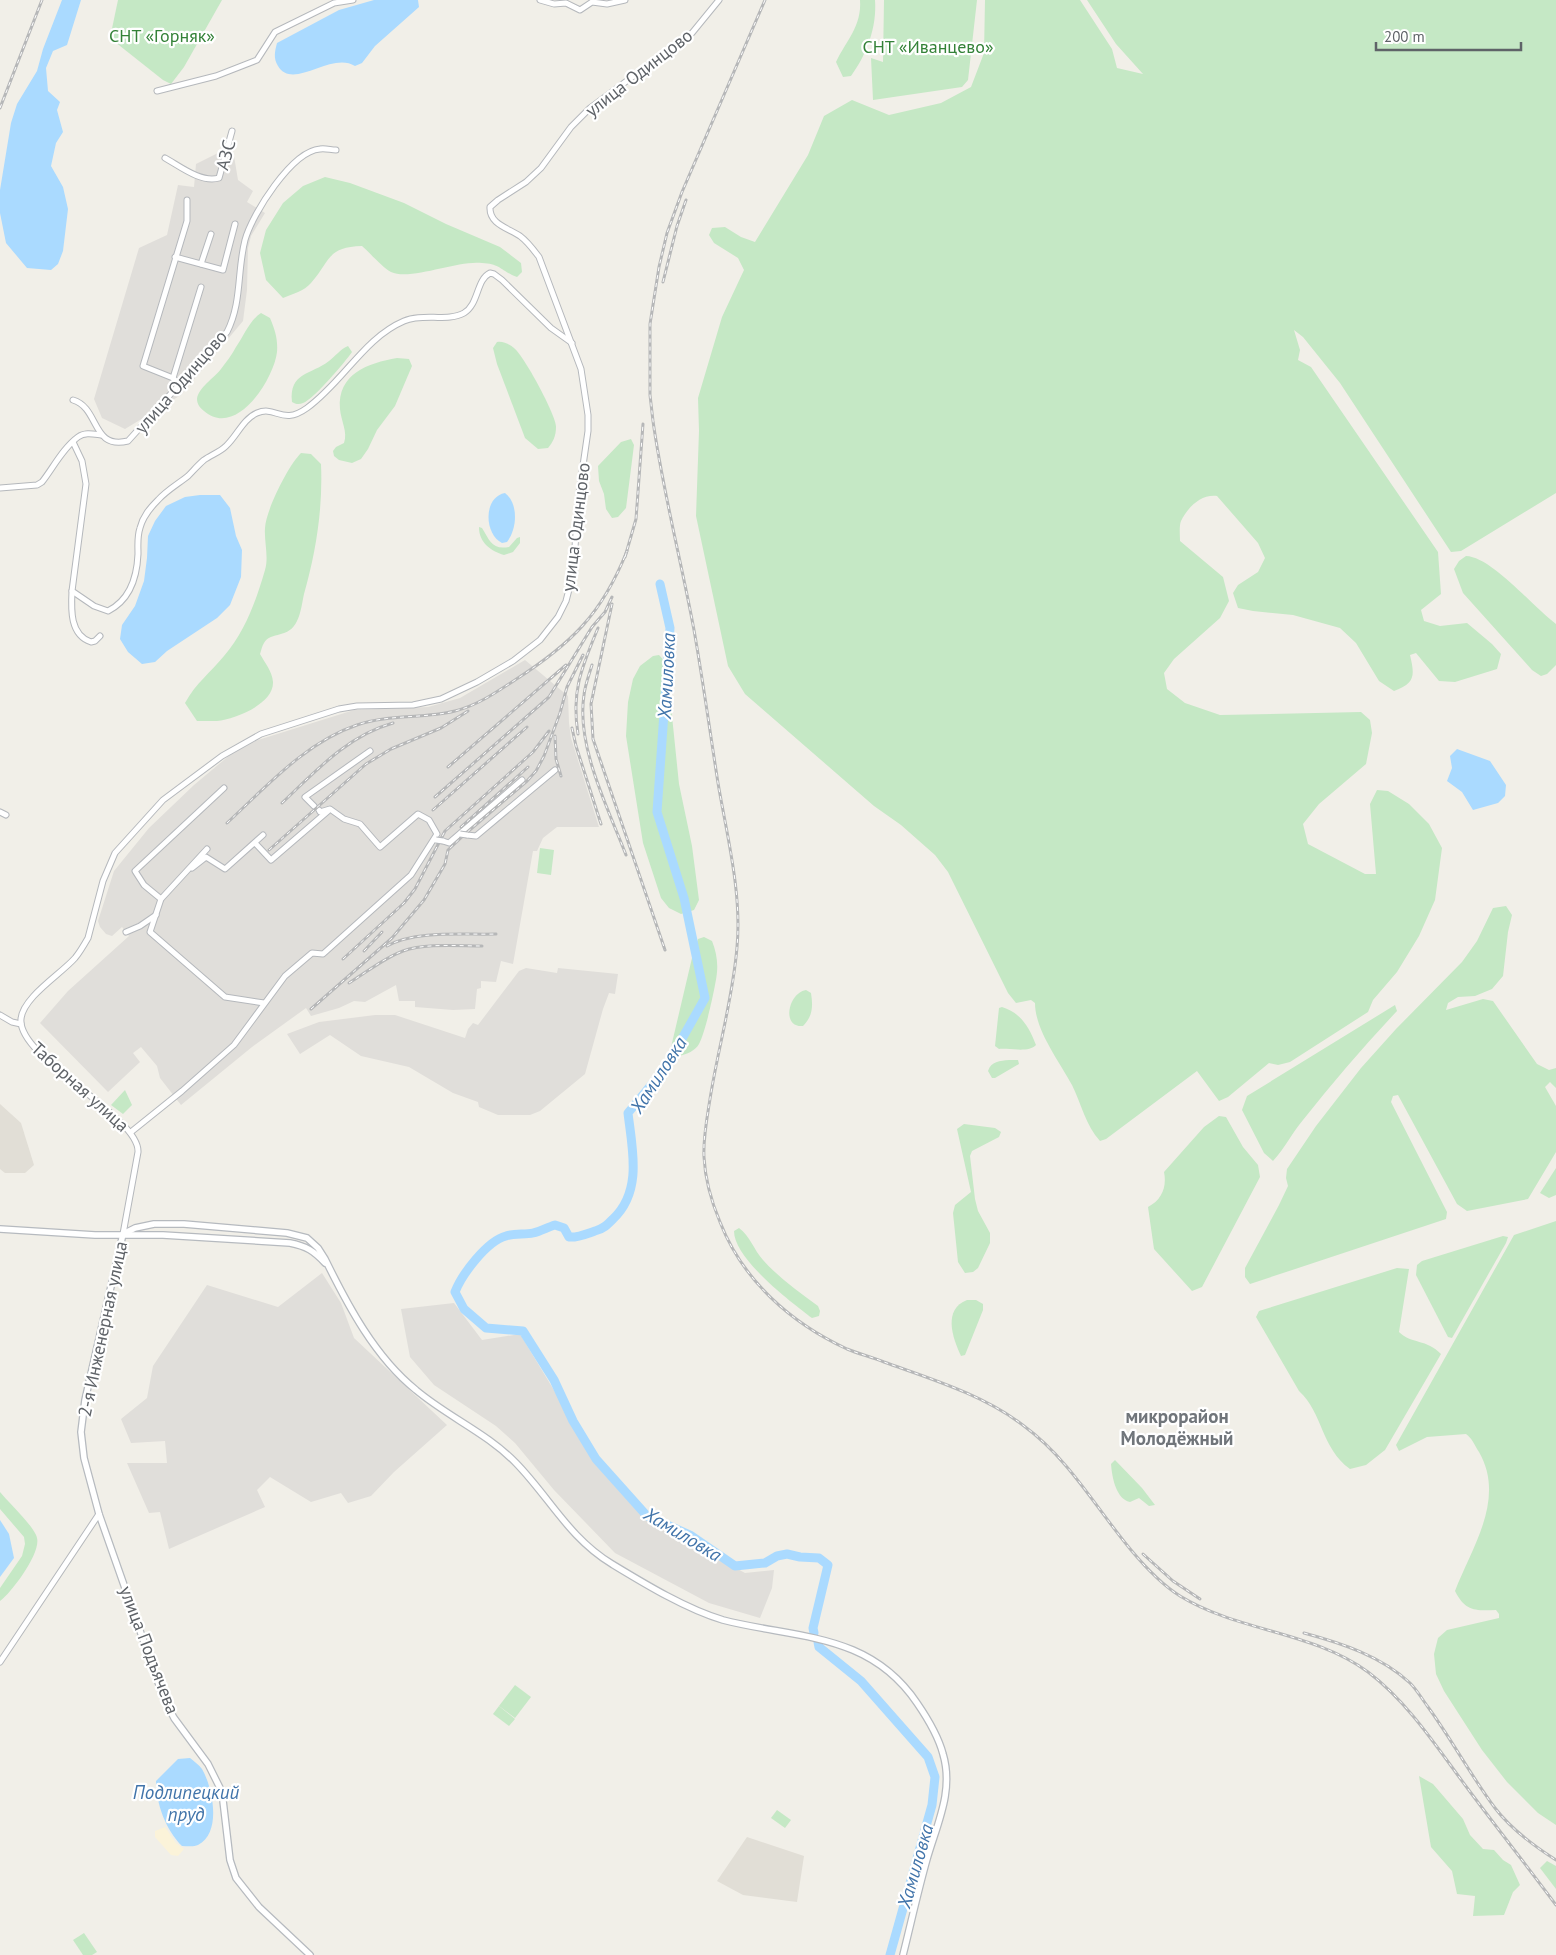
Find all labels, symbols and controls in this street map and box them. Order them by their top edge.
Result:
scale bar [1376,20,1521,52]
park label: СНТ «Горняк» [109,24,215,47]
street label: улица Одинцово [580,24,697,122]
text: 200 m [1384,27,1425,46]
park label: СНТ «Иванцево» [862,35,994,58]
street label: АЗС [210,137,241,173]
street label: улица Одинцово [129,325,232,438]
street label: улица Одинцово [556,461,595,593]
water label: Хамиловка [652,631,680,721]
water label: Хамиловка [624,1032,692,1119]
street label: Таборная улица [27,1037,134,1137]
street label: 2-я Инженерная улица [73,1239,132,1419]
district label: микрорайон Молодёжный [1121,1404,1233,1450]
water label: Хамиловка [639,1501,727,1567]
street label: улица Подъячева [115,1583,184,1717]
water label: Подлипецкий пруд [133,1780,240,1826]
water label: Хамиловка [891,1820,939,1912]

